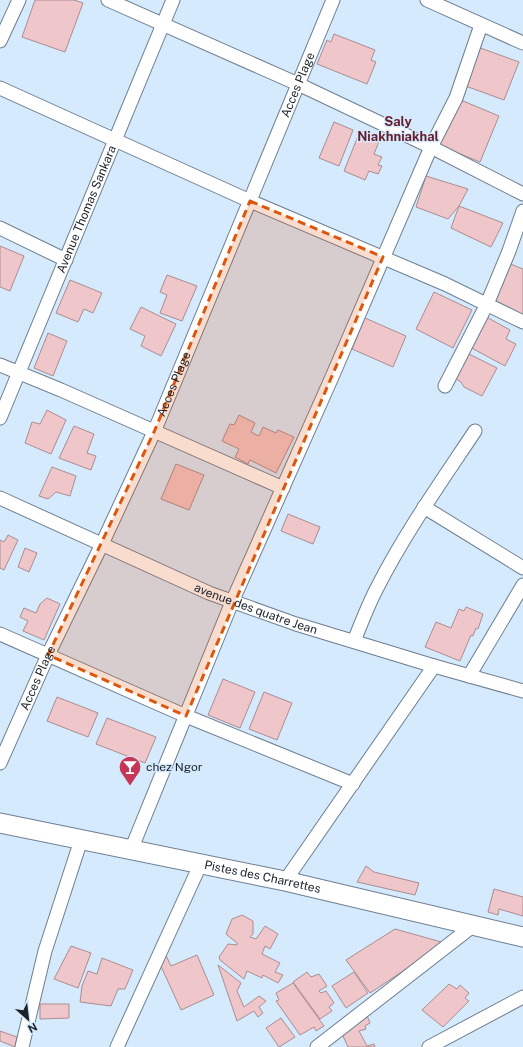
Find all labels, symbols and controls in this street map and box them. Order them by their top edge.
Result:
street label: Acces Plage [278,50,318,119]
district label: Saly Niakhniakhal [357,114,439,144]
street label: Avenue Thomas Sankara [54,143,119,275]
street label: Acces Plage [154,349,194,419]
street label: avenue des quatre Jean [192,580,319,637]
street label: Acces Plage [17,643,58,712]
bar icon: chez Ngor [117,754,143,787]
place label: chez Ngor [146,760,203,774]
street label: Pistes des Charrettes [203,858,322,896]
north arrow [8,999,48,1039]
text: N [26,1021,39,1035]

